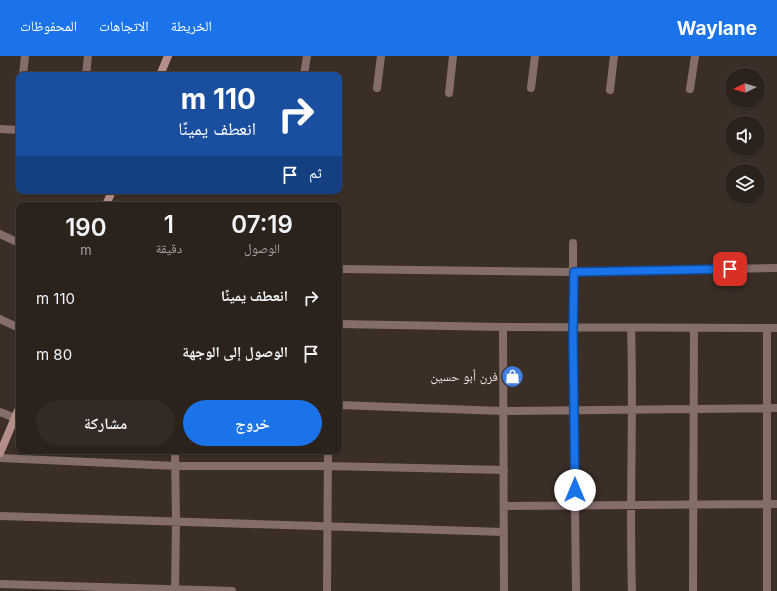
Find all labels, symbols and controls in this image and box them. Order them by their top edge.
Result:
text: المحفوظات [20,17,77,34]
text: الاتجاهات [99,17,149,34]
text: الخريطة [171,17,212,34]
text: Waylane [677,17,757,40]
north arrow [725,68,765,108]
map controls [725,68,765,204]
text: 110 m [181,82,256,116]
icon: right [270,88,322,140]
button: sound [725,116,765,156]
text: انعطف يمينًا [178,118,256,139]
text: ثم [309,163,322,182]
icon: arrive [279,164,301,186]
button: layers [725,164,765,204]
text: 1 [164,210,174,239]
text: 07:19 [231,210,293,239]
text: 190 [65,213,107,242]
text: دقيقة [156,240,182,256]
text: الوصول [244,240,280,256]
text: m [80,242,92,258]
pin [713,252,747,286]
icon: arrive [719,258,741,280]
text: انعطف يمينًا [221,286,288,305]
icon: right [300,287,322,309]
text: 110 m [36,289,75,308]
text: الوصول إلى الوجهة [182,342,288,361]
icon: arrive [300,343,322,365]
text: 80 m [36,345,72,364]
shop icon: فرن أبو حسين [500,363,526,389]
place label: فرن أبو حسين [430,368,498,385]
button: مشاركة [36,400,175,446]
button: خروج [183,400,322,446]
position arrow [554,469,596,511]

